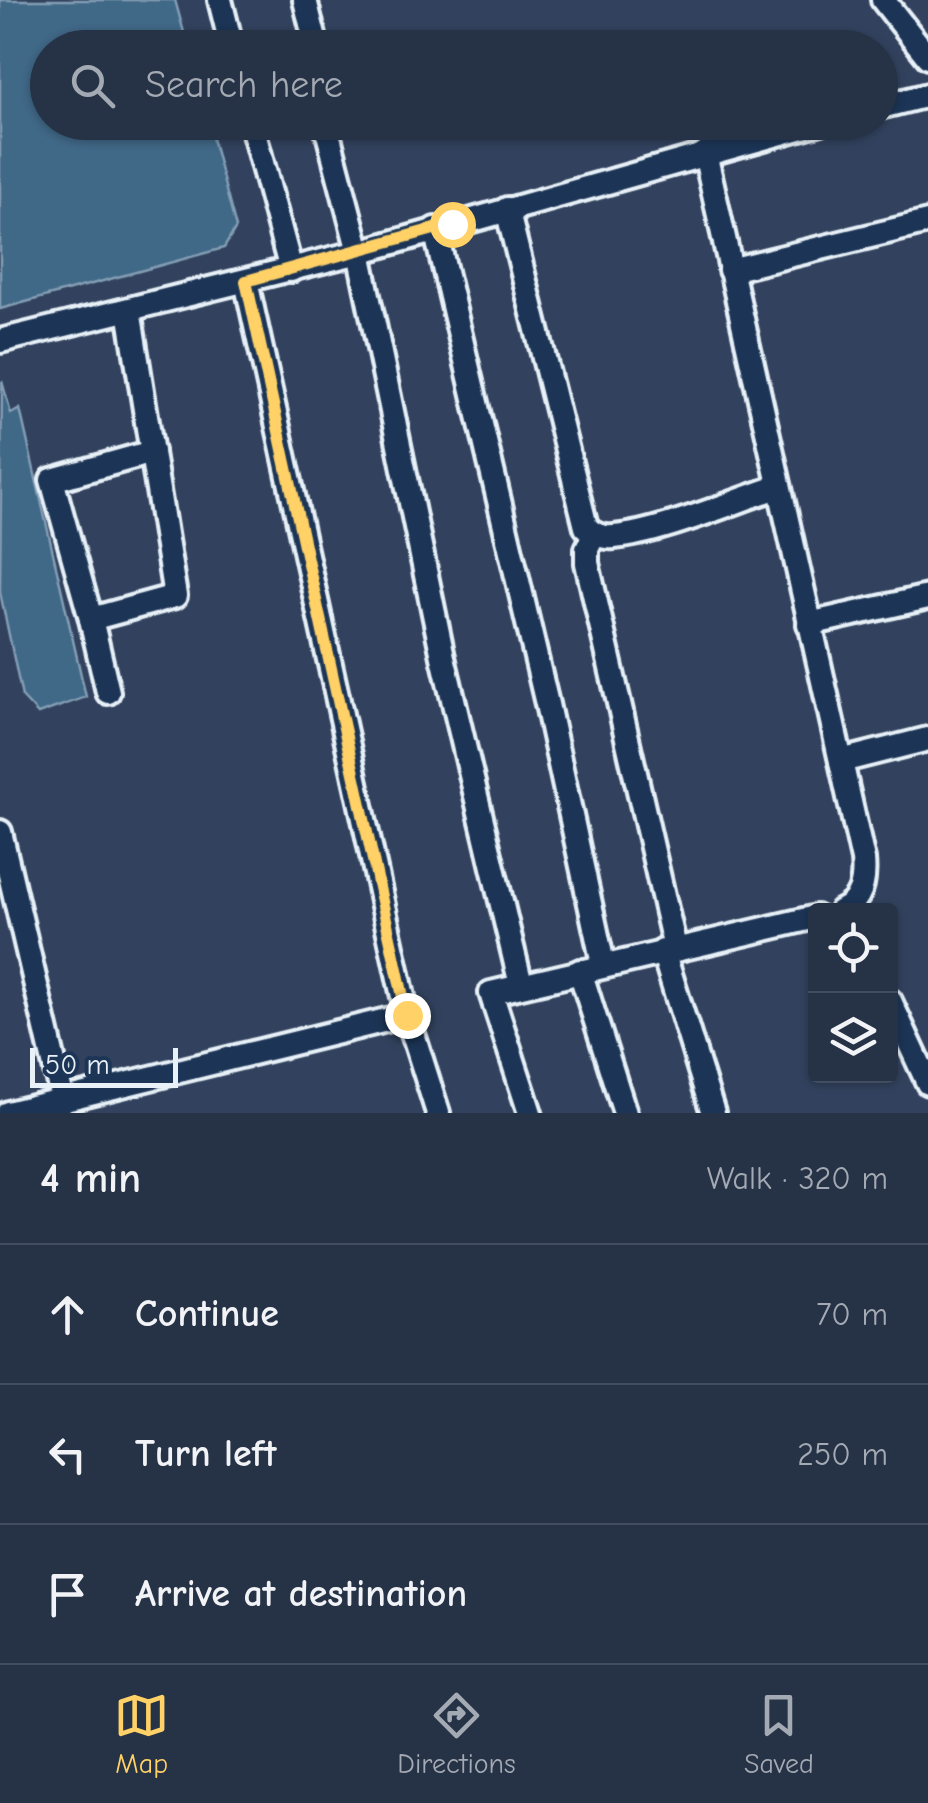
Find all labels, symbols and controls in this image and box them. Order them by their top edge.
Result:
search box [30,30,898,140]
icon: search [65,58,120,113]
text: Search here [145,63,343,107]
route start [430,202,476,248]
map controls [808,903,898,1083]
button: locate [808,903,898,993]
route end [385,993,431,1039]
button: layers [808,993,898,1083]
scale bar [30,1043,178,1088]
text: 50 m [45,1049,110,1081]
text: 4 min [40,1154,141,1203]
text: Walk · 320 m [707,1160,888,1197]
icon: ahead [40,1287,95,1342]
text: Continue [135,1292,279,1336]
text: 70 m [816,1296,888,1333]
icon: left [40,1427,95,1482]
text: Turn left [135,1432,276,1476]
text: 250 m [797,1436,888,1473]
icon: arrive [40,1567,95,1622]
text: Arrive at destination [135,1572,467,1616]
tab: Map [114,1688,169,1780]
tab: Directions [397,1688,516,1780]
tab: Saved [744,1688,814,1780]

